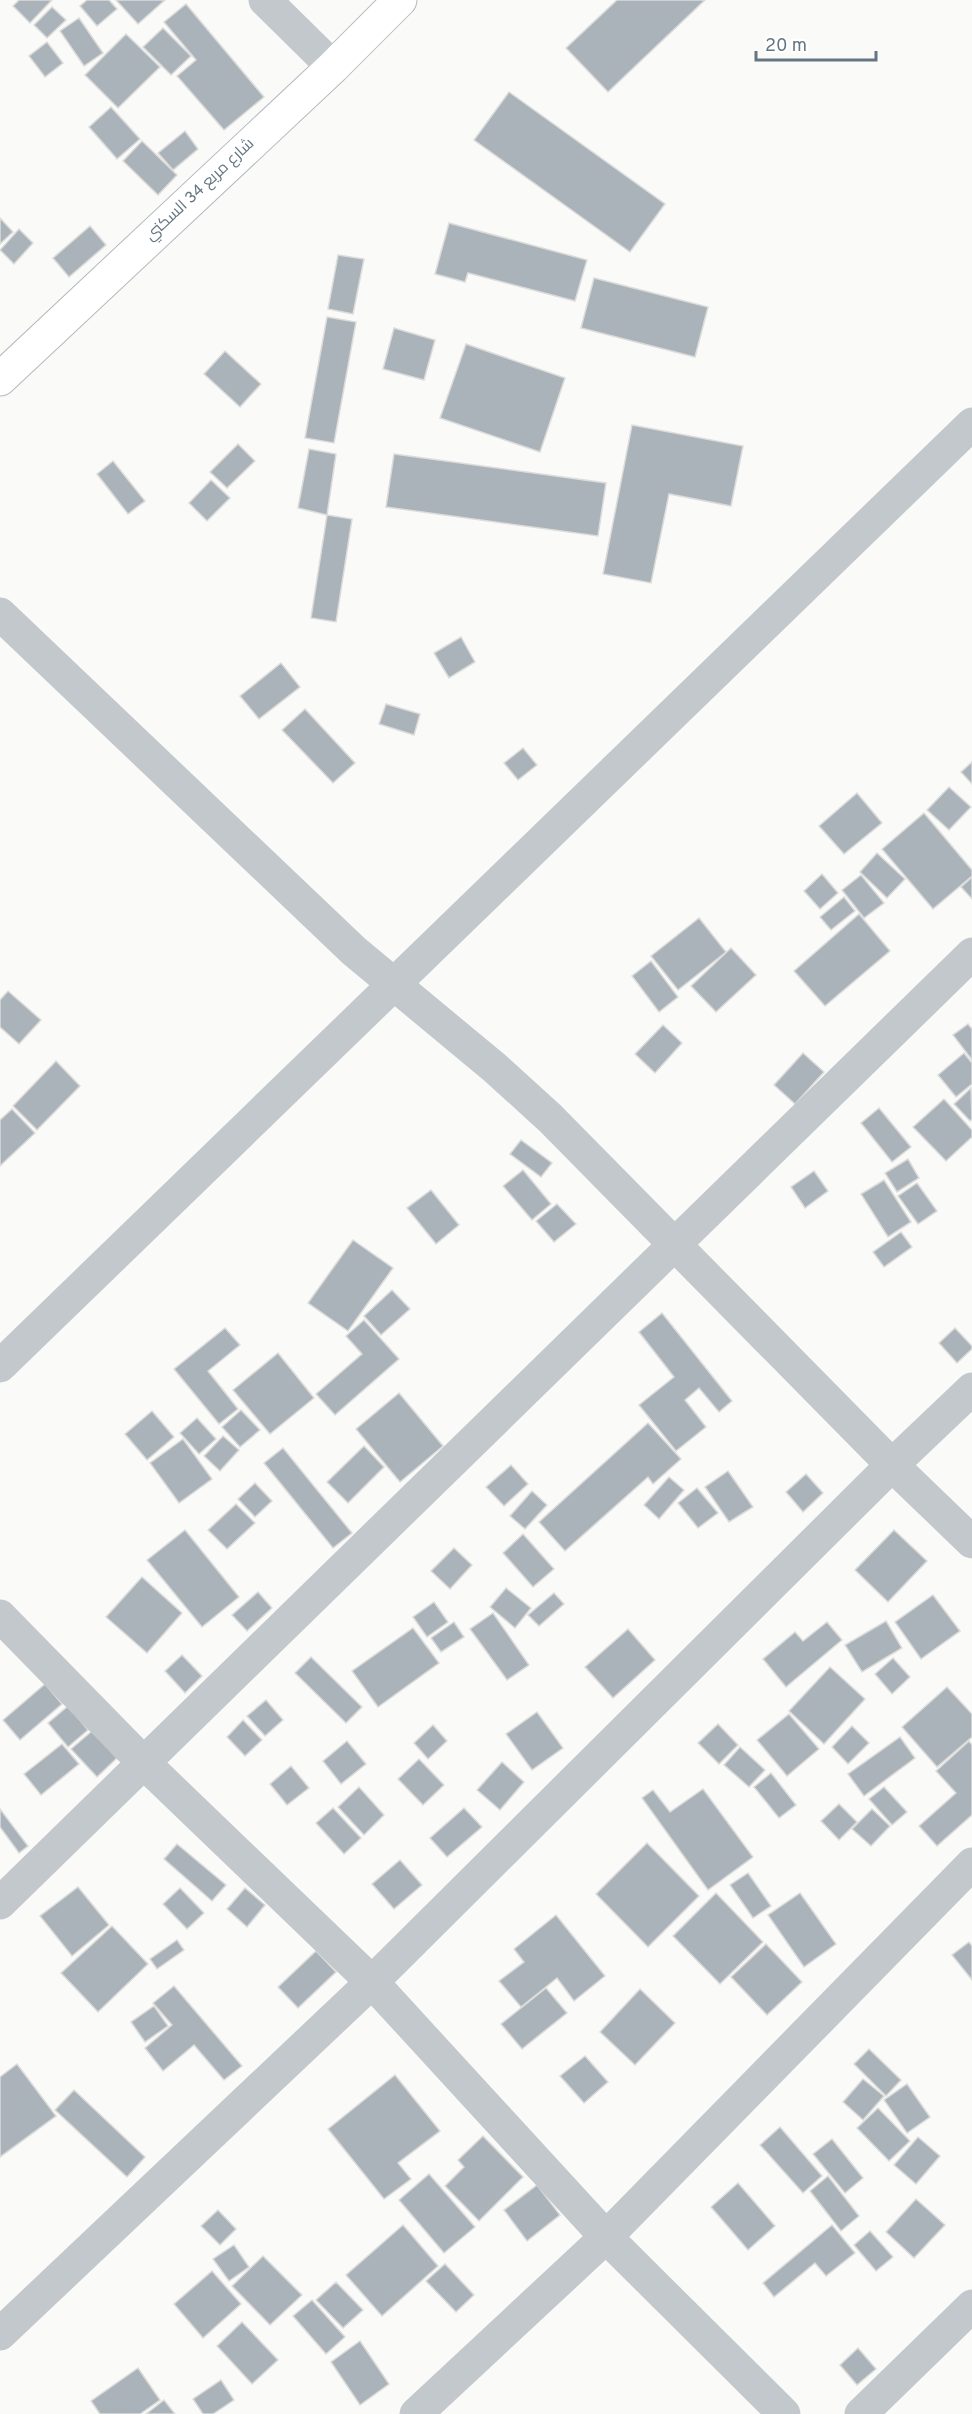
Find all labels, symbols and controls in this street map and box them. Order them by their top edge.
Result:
scale bar [756,24,876,62]
text: 20 m [765,35,807,58]
street label: شارع مربع 34 السكني [141,134,260,247]

